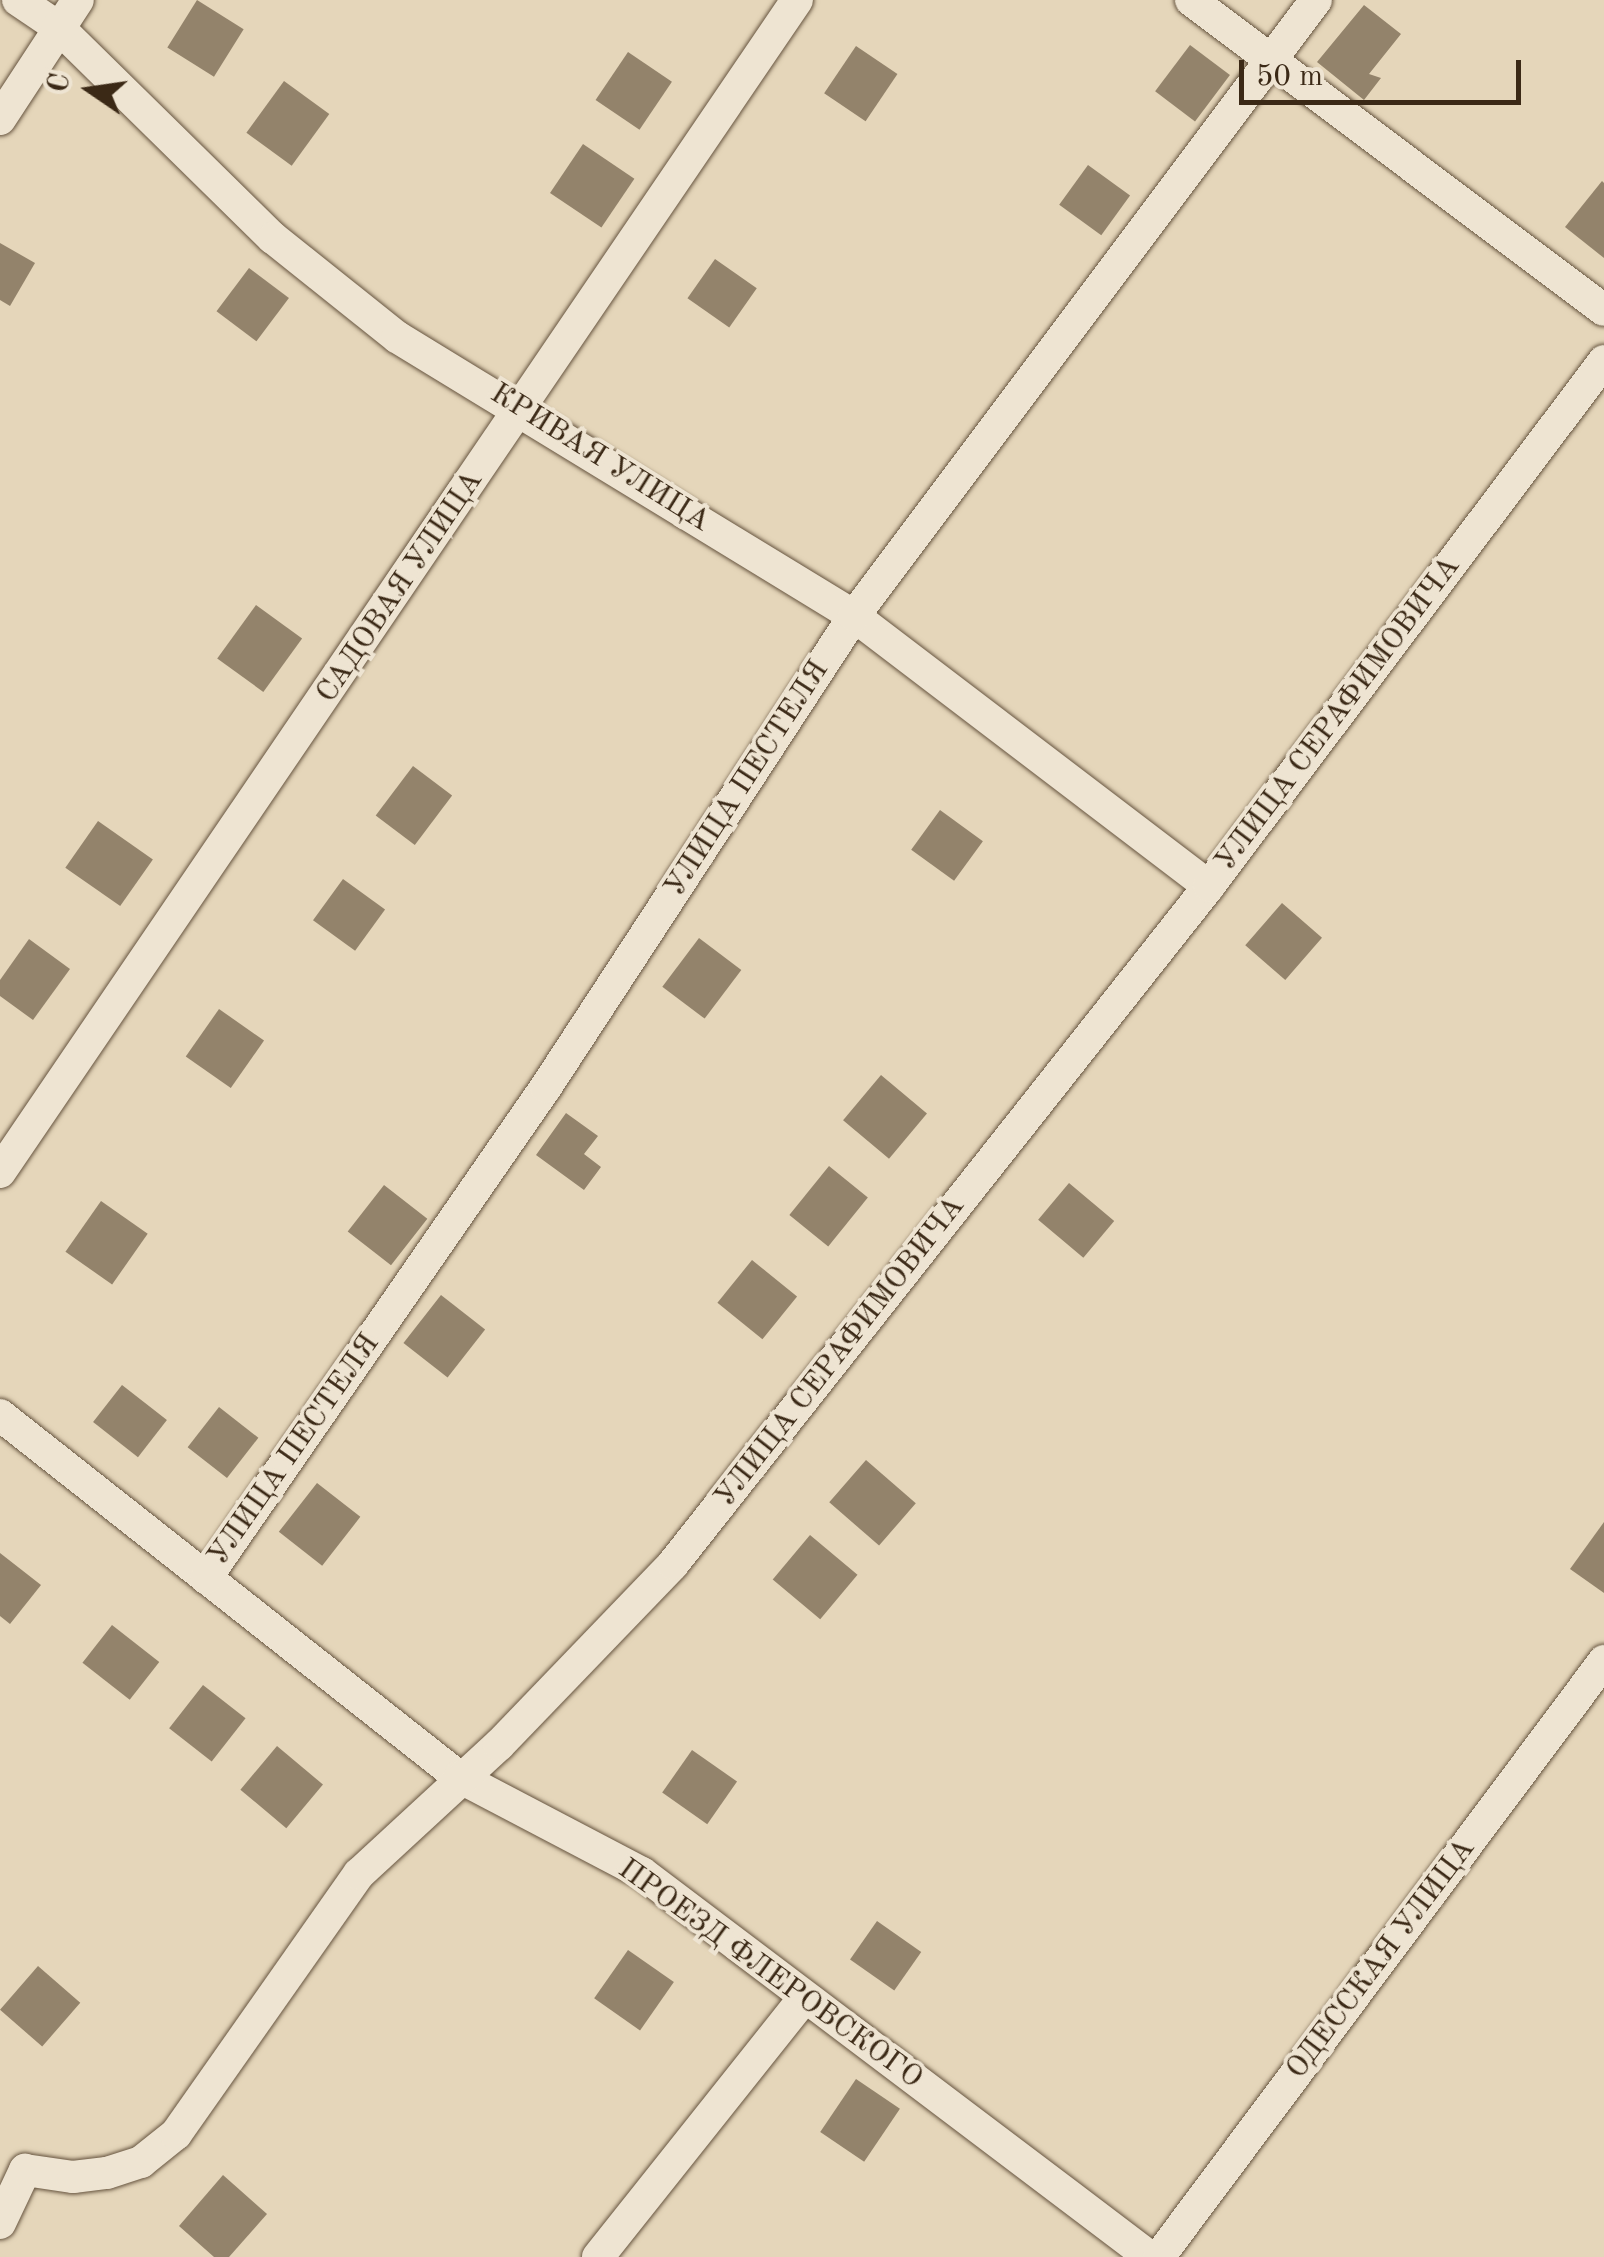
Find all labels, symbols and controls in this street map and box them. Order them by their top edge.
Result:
north arrow [40,40,140,140]
scale bar [1244,40,1526,102]
text: 50 m [1256,62,1323,92]
text: С [45,71,76,95]
street label: КРИВАЯ УЛИЦА [483,376,717,540]
street label: САДОВАЯ УЛИЦА [309,464,491,710]
street label: УЛИЦА СЕРАФИМОВИЧА [1208,549,1468,879]
street label: УЛИЦА ПЕСТЕЛЯ [657,654,837,904]
street label: УЛИЦА СЕРАФИМОВИЧА [707,1189,973,1515]
street label: УЛИЦА ПЕСТЕЛЯ [200,1327,388,1573]
street label: ОДЕССКАЯ УЛИЦА [1279,1832,1483,2086]
street label: ПРОЕЗД ФЛЕРОВСКОГО [611,1851,929,2097]

